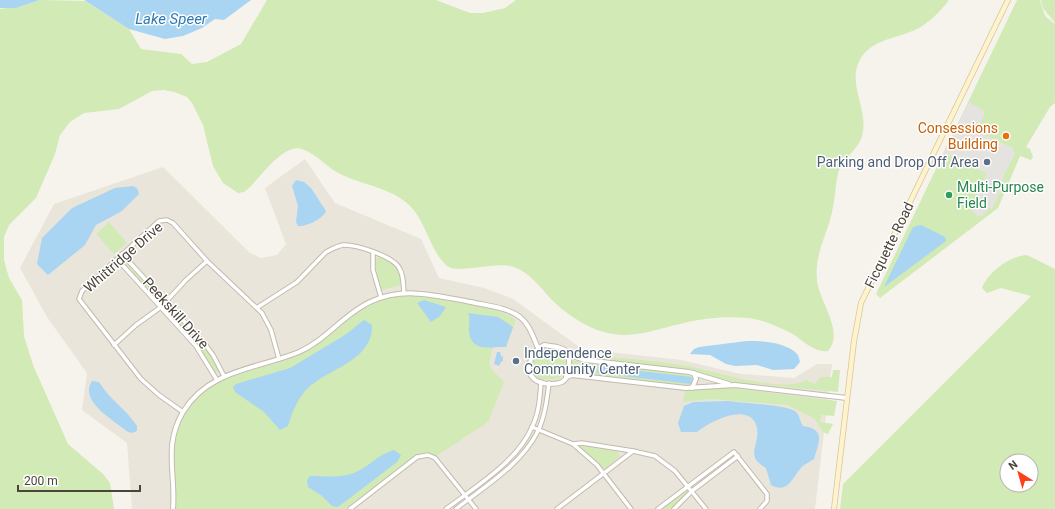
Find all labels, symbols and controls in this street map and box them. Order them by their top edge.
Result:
water label: Lake Speer [135,10,208,28]
place label: Consessions Building [918,120,998,152]
marker: Consessions Building [1001,131,1011,141]
place label: Parking and Drop Off Area [817,154,979,170]
marker: Parking and Drop Off Area [982,157,992,167]
place label: Multi-Purpose Field [957,179,1044,211]
marker: Multi-Purpose Field [944,190,954,200]
street label: Ficquette Road [861,199,917,291]
street label: Whittridge Drive [80,219,166,295]
street label: Peekskill Drive [140,274,212,352]
place label: Independence Community Center [524,345,640,377]
marker: Independence Community Center [511,356,521,366]
north arrow [999,453,1039,493]
text: N [1006,458,1020,473]
scale bar [18,467,140,493]
text: 200 m [24,474,58,488]

